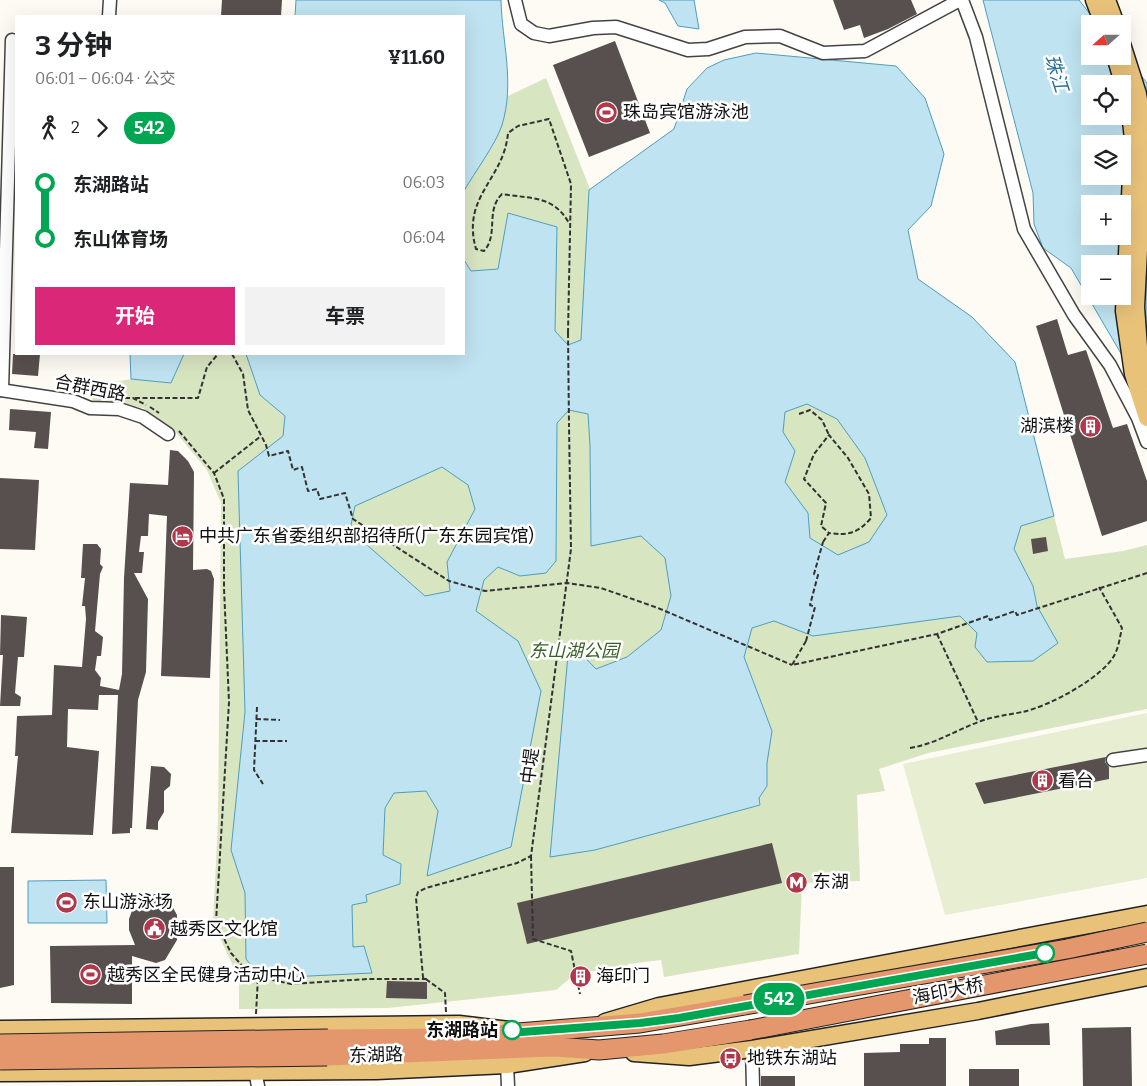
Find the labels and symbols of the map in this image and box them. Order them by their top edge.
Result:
north arrow [1081,15,1131,65]
water label: 珠江 [1040,52,1074,97]
sports icon: 珠岛宾馆游泳池 [595,100,619,124]
place label: 珠岛宾馆游泳池 [623,101,749,123]
street label: 合群西路 [53,370,127,406]
building icon: 湖滨楼 [1078,414,1102,438]
place label: 湖滨楼 [1020,415,1074,437]
hotel icon: 中共广东省委组织部招待所(广东东园宾馆) [171,524,195,548]
place label: 中共广东省委组织部招待所(广东东园宾馆) [199,525,534,547]
park label: 东山湖公园 [529,640,622,662]
street label: 中堤 [517,747,543,785]
building icon: 看台 [1030,769,1054,793]
place label: 看台 [1058,770,1094,792]
metro station icon: 东湖 [785,870,809,894]
place label: 东湖 [813,871,849,893]
sports icon: 东山游泳场 [55,890,79,914]
place label: 东山游泳场 [83,891,173,913]
public building icon: 越秀区文化馆 [142,917,166,941]
place label: 越秀区文化馆 [170,918,278,940]
unlabelled marker [1035,943,1055,963]
sports icon: 越秀区全民健身活动中心 [79,963,103,987]
place label: 越秀区全民健身活动中心 [107,964,305,986]
building icon: 海印门 [568,964,592,988]
place label: 海印门 [596,965,650,987]
street label: 海印大桥 [911,973,985,1009]
line badge: 542 [750,983,808,1015]
place label: 东湖路站 [426,1019,498,1041]
marker: 东湖路站 [502,1020,522,1040]
street label: 东湖路 [349,1043,403,1067]
bus stop icon: 地铁东湖站 [719,1046,743,1070]
place label: 地铁东湖站 [747,1047,837,1069]

